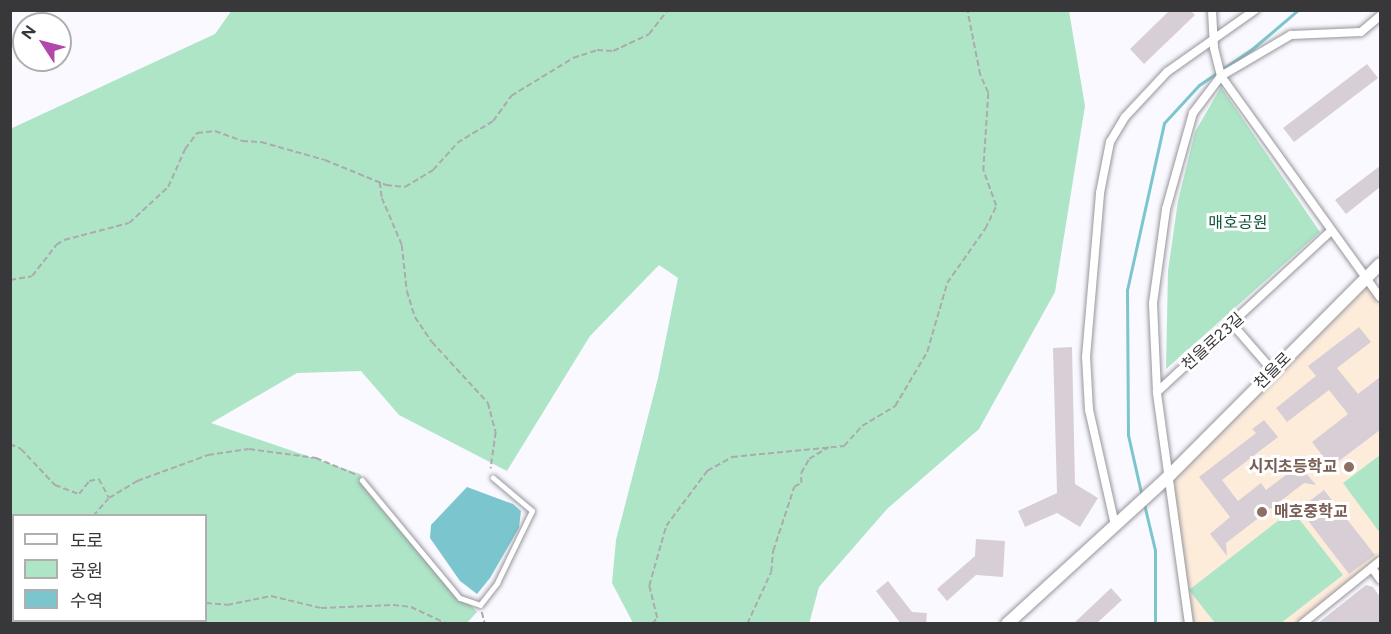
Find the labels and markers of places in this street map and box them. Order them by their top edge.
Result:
place label: 시지초등학교 [1249,457,1337,477]
marker: 시지초등학교 [1342,460,1356,474]
place label: 매호중학교 [1274,502,1348,522]
marker: 매호중학교 [1255,505,1269,519]

